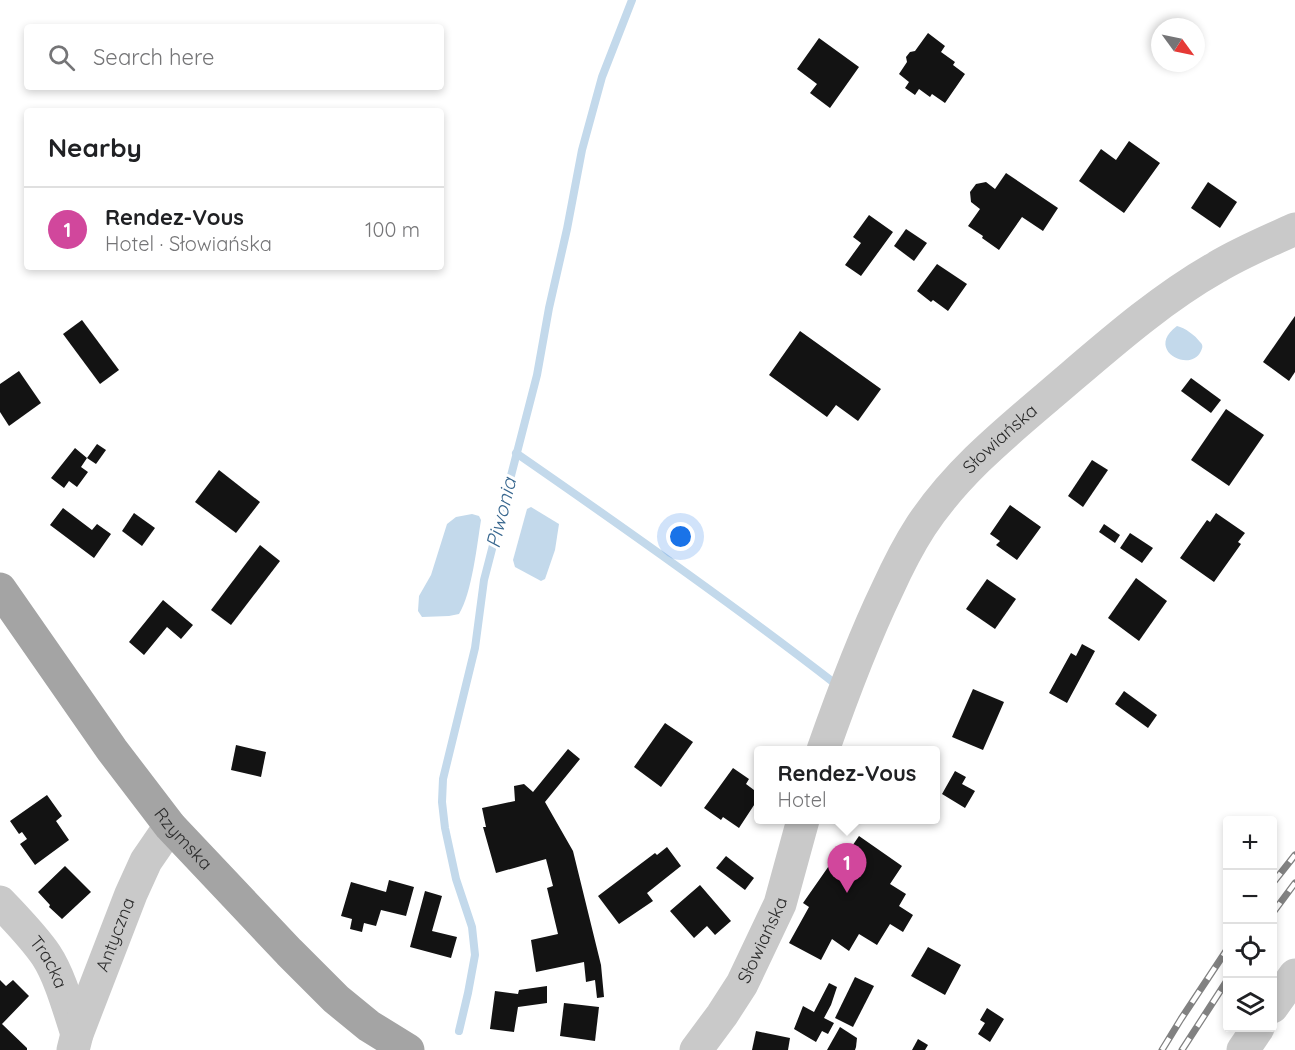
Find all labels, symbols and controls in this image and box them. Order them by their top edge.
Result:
north arrow [1151,18,1205,72]
search box [24,24,444,90]
icon: search [45,41,78,74]
text: Search here [93,43,214,71]
text: Nearby [48,131,142,164]
text: Rendez-Vous [105,203,244,231]
text: 1 [64,217,71,242]
text: 100 m [365,217,420,242]
text: Hotel · Słowiańska [105,231,272,256]
street label: Słowiańska [958,399,1042,478]
water label: Piwonia [480,473,522,550]
your location [666,522,695,551]
popup [754,746,940,824]
text: Rendez-Vous [778,759,916,787]
text: Hotel [778,787,827,812]
street label: Rzymska [149,803,217,875]
map controls [1223,816,1277,1032]
button: + [1223,816,1277,870]
pin: 1 [828,844,866,893]
button: − [1223,870,1277,924]
street label: Antyczna [90,894,140,975]
street label: Słowiańska [732,895,792,987]
button: locate [1223,924,1277,978]
street label: Tracka [25,931,73,992]
button: layers [1223,978,1277,1032]

